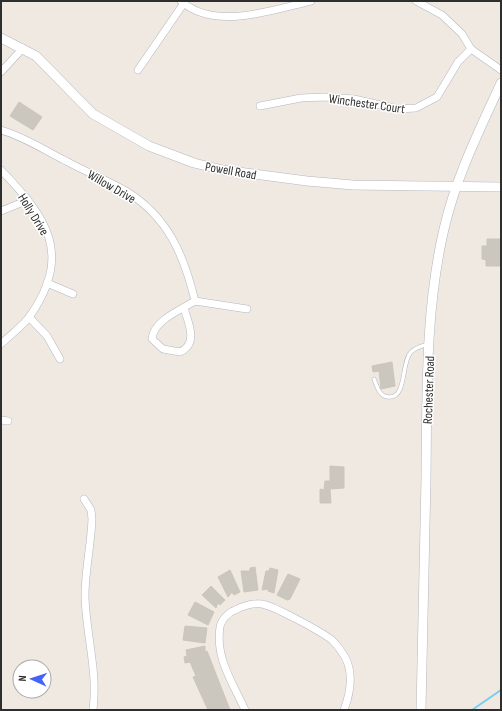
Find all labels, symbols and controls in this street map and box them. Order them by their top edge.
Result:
street label: Winchester Court [328,91,406,117]
street label: Powell Road [204,159,258,183]
street label: Willow Drive [84,167,139,207]
street label: Holly Drive [14,191,52,239]
street label: Rochester Road [420,356,438,425]
north arrow [12,659,52,699]
text: N [16,675,29,682]

